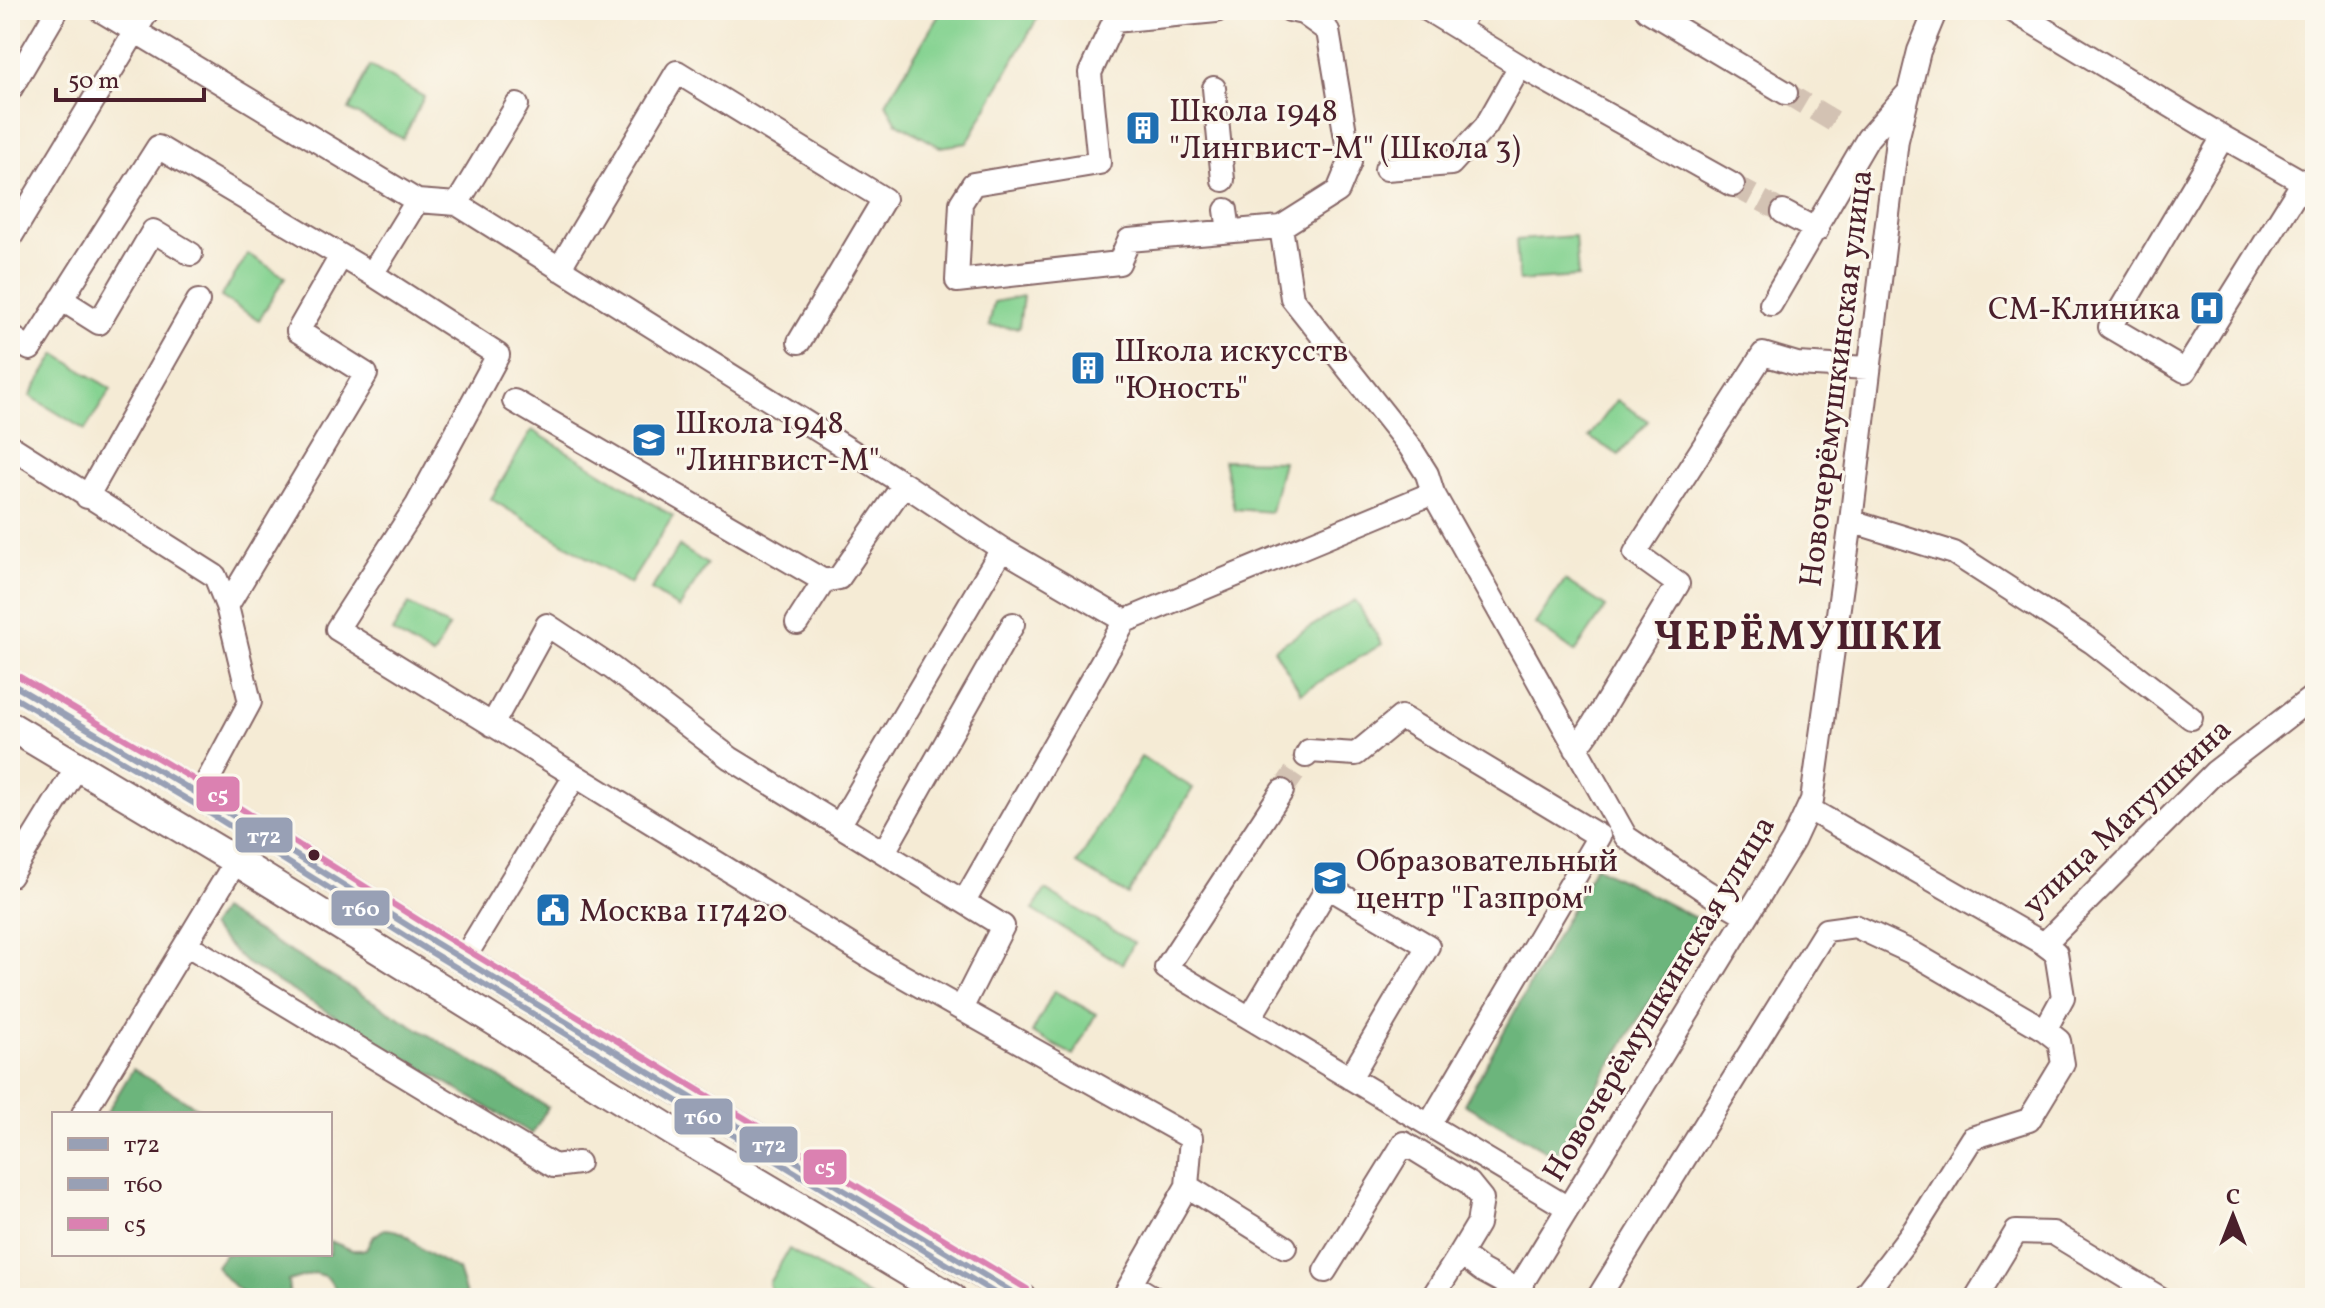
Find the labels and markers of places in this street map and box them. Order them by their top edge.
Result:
place label: Школа 1948 "Лингвист-М" (Школа 3) [1169,91,1521,172]
building icon: Школа 1948 "Лингвист-М" (Школа 3) [1124,109,1162,147]
place label: СМ-Клиника [1988,289,2181,333]
hospital icon: СМ-Клиника [2188,289,2226,327]
place label: Школа искусств "Юность" [1114,331,1348,412]
building icon: Школа искусств "Юность" [1069,349,1107,387]
place label: Школа 1948 "Лингвист-М" [675,403,880,484]
school or university icon: Школа 1948 "Лингвист-М" [630,421,668,459]
place label: Образовательный центр "Газпром" [1356,841,1618,922]
unlabelled marker [306,847,322,863]
school or university icon: Образовательный центр "Газпром" [1311,859,1349,897]
public building icon: Москва 117420 [534,891,572,929]
place label: Москва 117420 [579,891,787,935]

